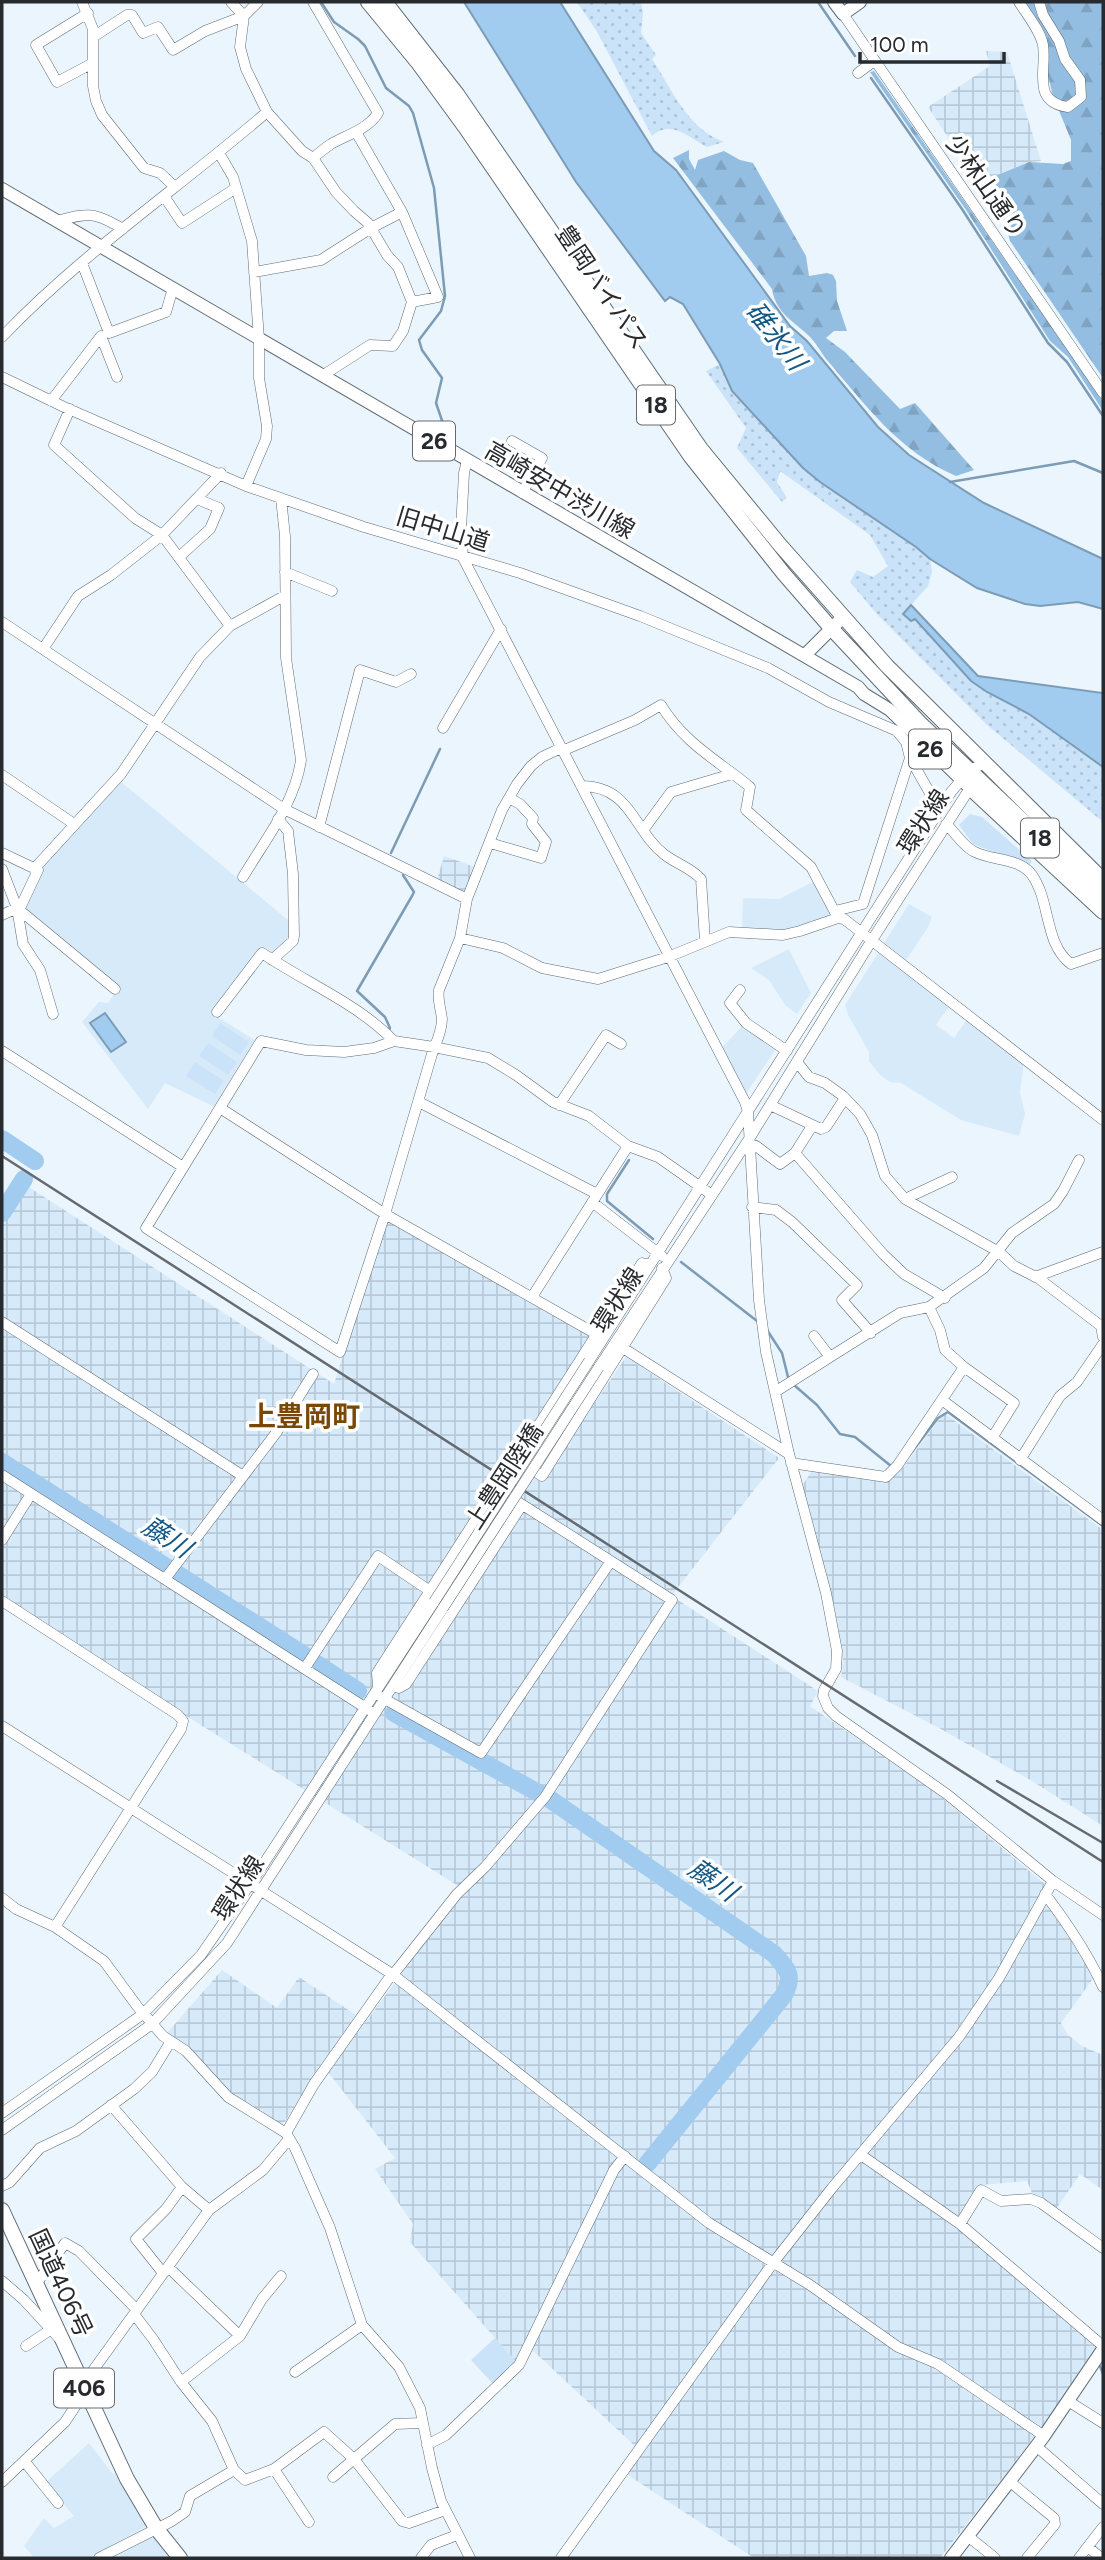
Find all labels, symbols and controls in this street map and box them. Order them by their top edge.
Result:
scale bar [860,21,1004,65]
text: 100 m [870,32,929,57]
street label: 少林山通り [940,129,1032,243]
street label: 豊岡バイパス [550,219,654,355]
water label: 碓氷川 [739,295,814,379]
road number: 18 [637,386,675,424]
road number: 26 [413,422,455,461]
street label: 高崎安中渋川線 [480,435,640,545]
street label: 旧中山道 [393,501,493,557]
road number: 26 [909,730,951,768]
street label: 環状線 [891,784,955,860]
road number: 18 [1021,818,1059,858]
street label: 環状線 [585,1262,649,1338]
district label: 上豊岡町 [248,1399,360,1433]
street label: 上豊岡陸橋 [459,1418,549,1534]
water label: 藤川 [136,1509,200,1566]
street label: 環状線 [206,1850,270,1926]
water label: 藤川 [683,1852,746,1910]
street label: 国道406号 [23,2224,99,2342]
road number: 406 [54,2368,114,2408]

